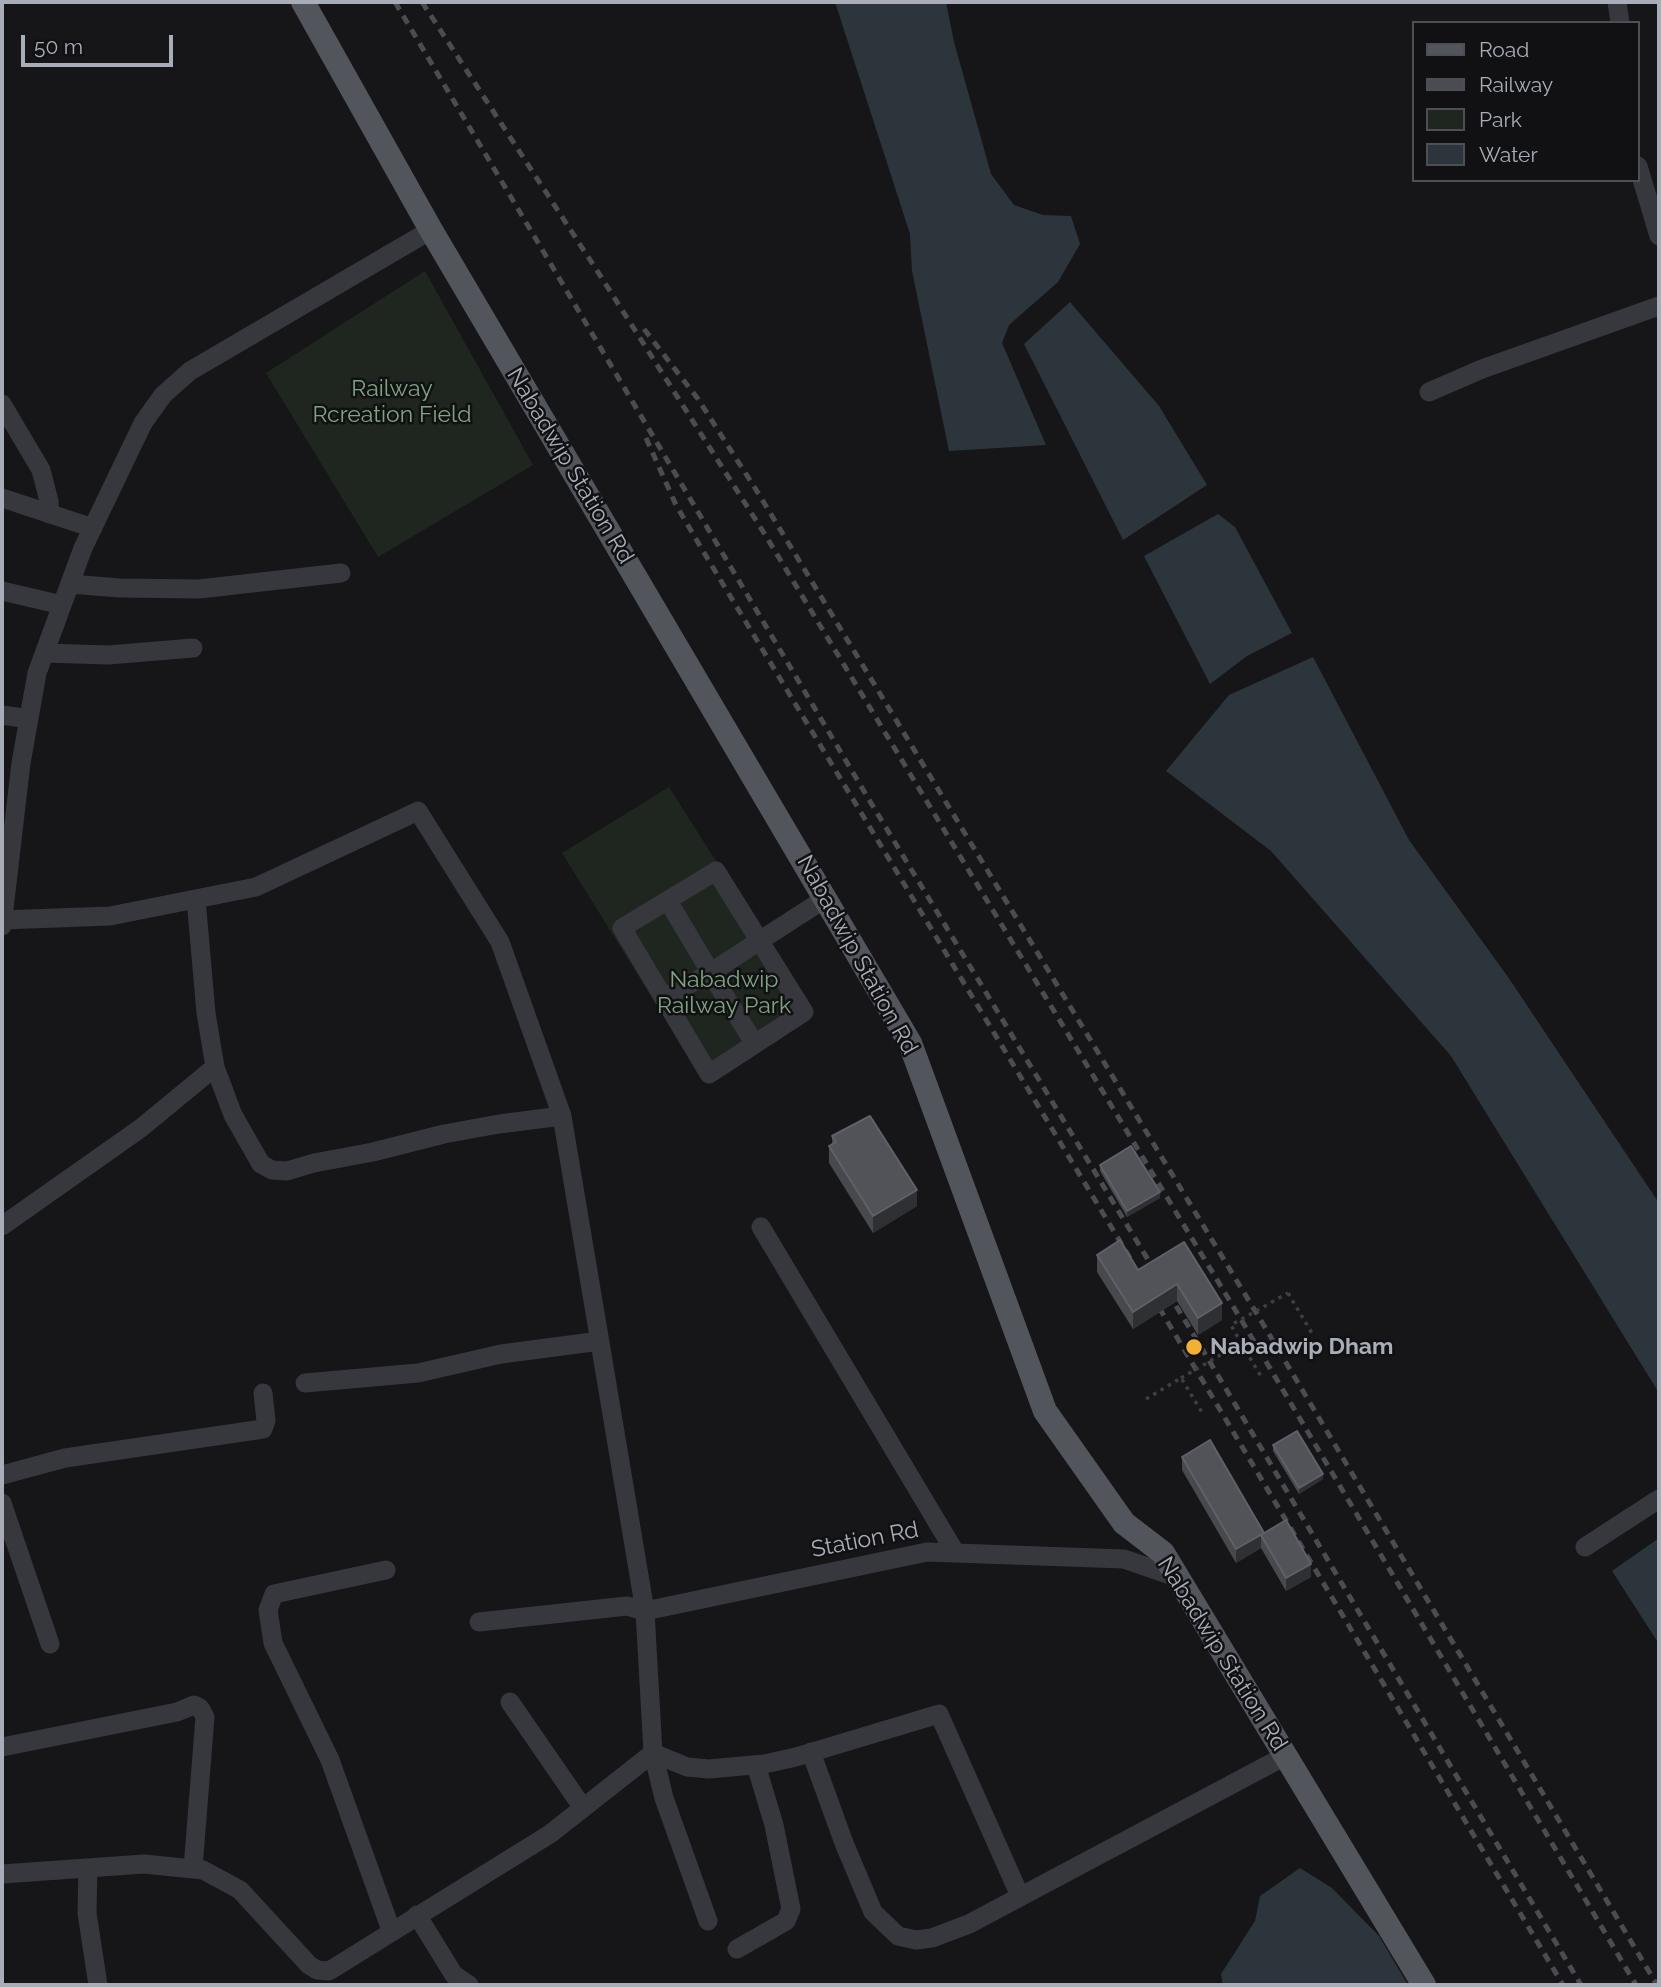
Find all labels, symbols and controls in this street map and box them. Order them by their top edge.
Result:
scale bar [24,21,177,65]
legend [1412,21,1640,182]
text: 50 m [34,34,83,59]
text: Road [1479,37,1529,62]
text: Railway [1479,72,1553,97]
text: Park [1479,107,1522,132]
text: Water [1479,142,1538,167]
street label: Nabadwip Station Rd [501,363,639,569]
park label: Railway Rcreation Field [312,375,472,429]
street label: Nabadwip Station Rd [791,851,923,1059]
park label: Nabadwip Railway Park [657,966,791,1020]
place label: Nabadwip Dham [1210,1333,1393,1361]
marker: Nabadwip Dham [1184,1337,1204,1357]
street label: Station Rd [809,1516,921,1564]
street label: Nabadwip Station Rd [1151,1552,1293,1756]

